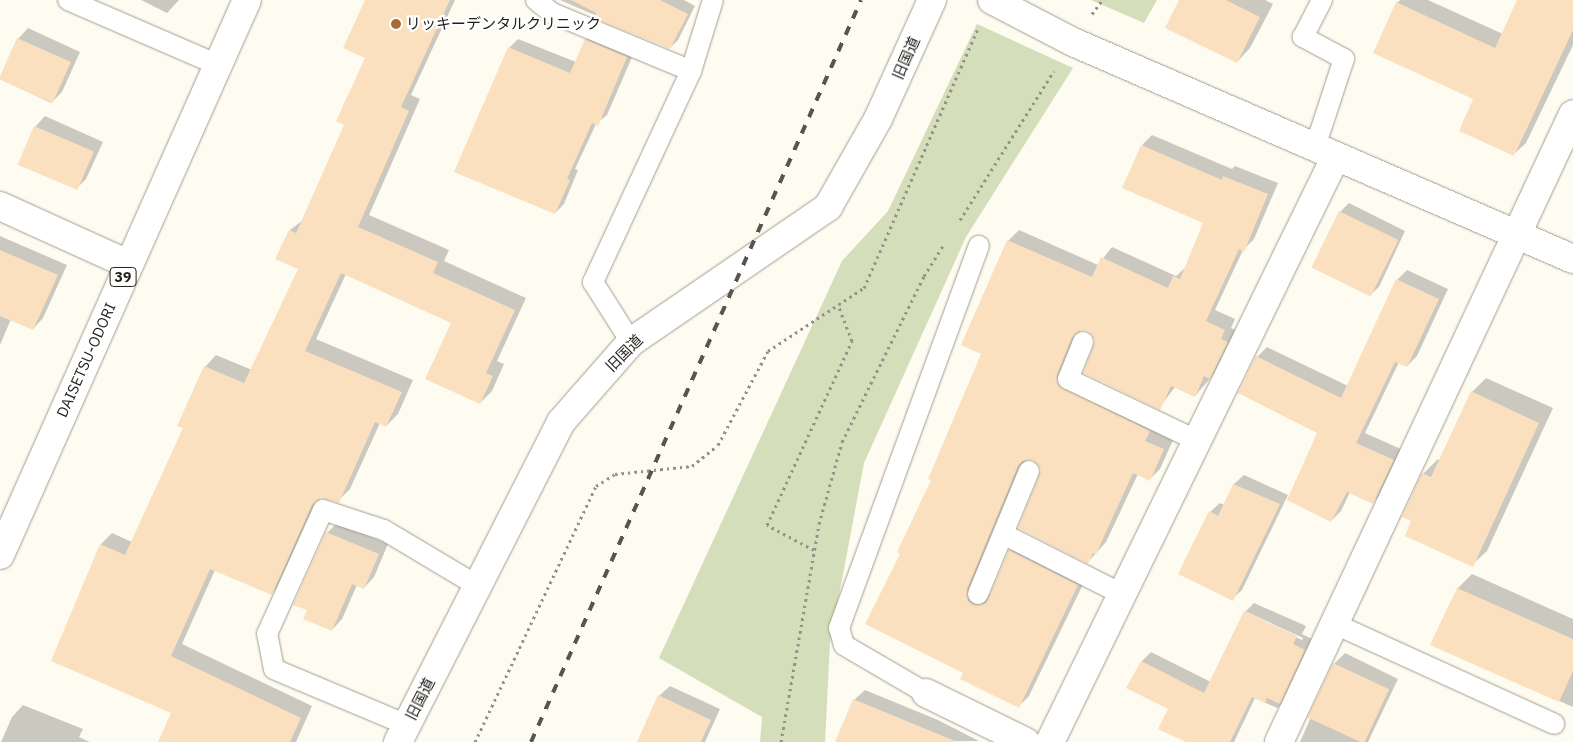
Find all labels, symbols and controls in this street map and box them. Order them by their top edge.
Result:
place label: リッキーデンタルクリニック [406,15,601,33]
marker: リッキーデンタルクリニック [390,18,402,30]
street label: 旧国道 [889,34,923,82]
road number: 39 [109,266,137,288]
street label: DAISETSU-ODORI [53,300,119,420]
street label: 旧国道 [602,331,646,375]
street label: 旧国道 [402,675,438,723]

